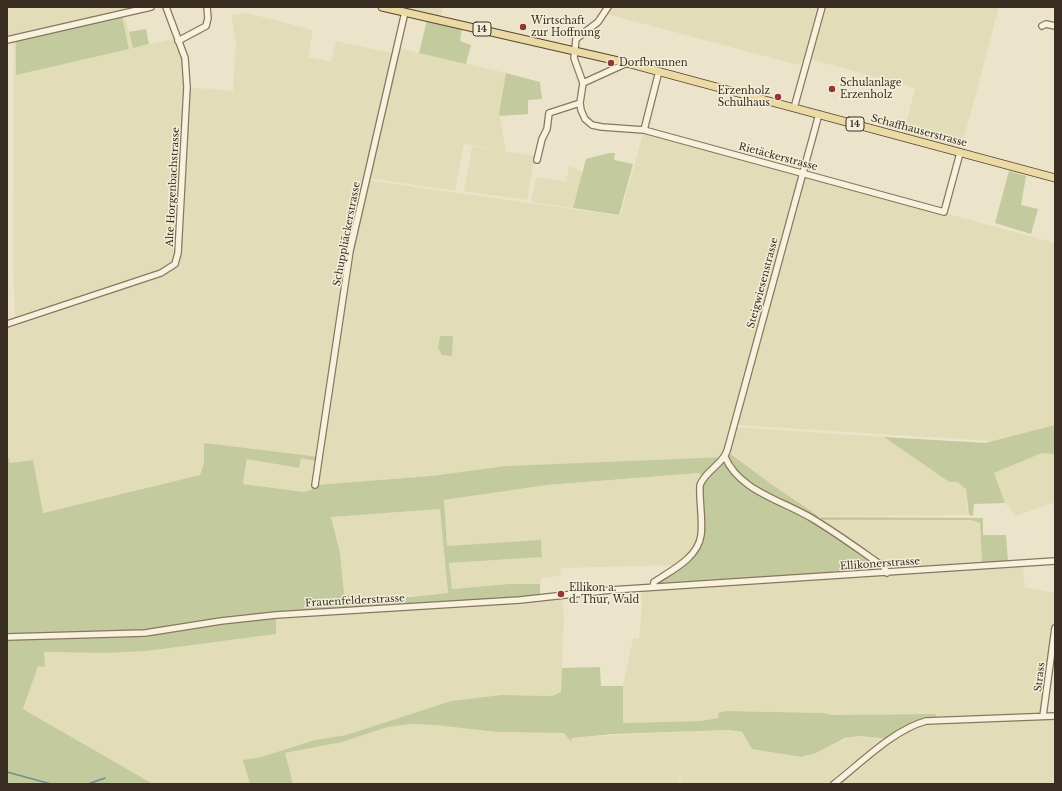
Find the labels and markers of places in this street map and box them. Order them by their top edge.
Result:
place label: Wirtschaft zur Hoffnung [531,15,600,38]
marker: Wirtschaft zur Hoffnung [518,22,528,32]
place label: Dorfbrunnen [619,57,688,69]
marker: Dorfbrunnen [606,58,616,68]
place label: Schulanlage Erzenholz [840,77,902,100]
marker: Schulanlage Erzenholz [827,84,837,94]
place label: Erzenholz Schulhaus [718,85,770,108]
marker: Erzenholz Schulhaus [773,92,783,102]
place label: Ellikon a. d. Thur, Wald [569,582,639,606]
marker: Ellikon a. d. Thur, Wald [556,589,566,599]

